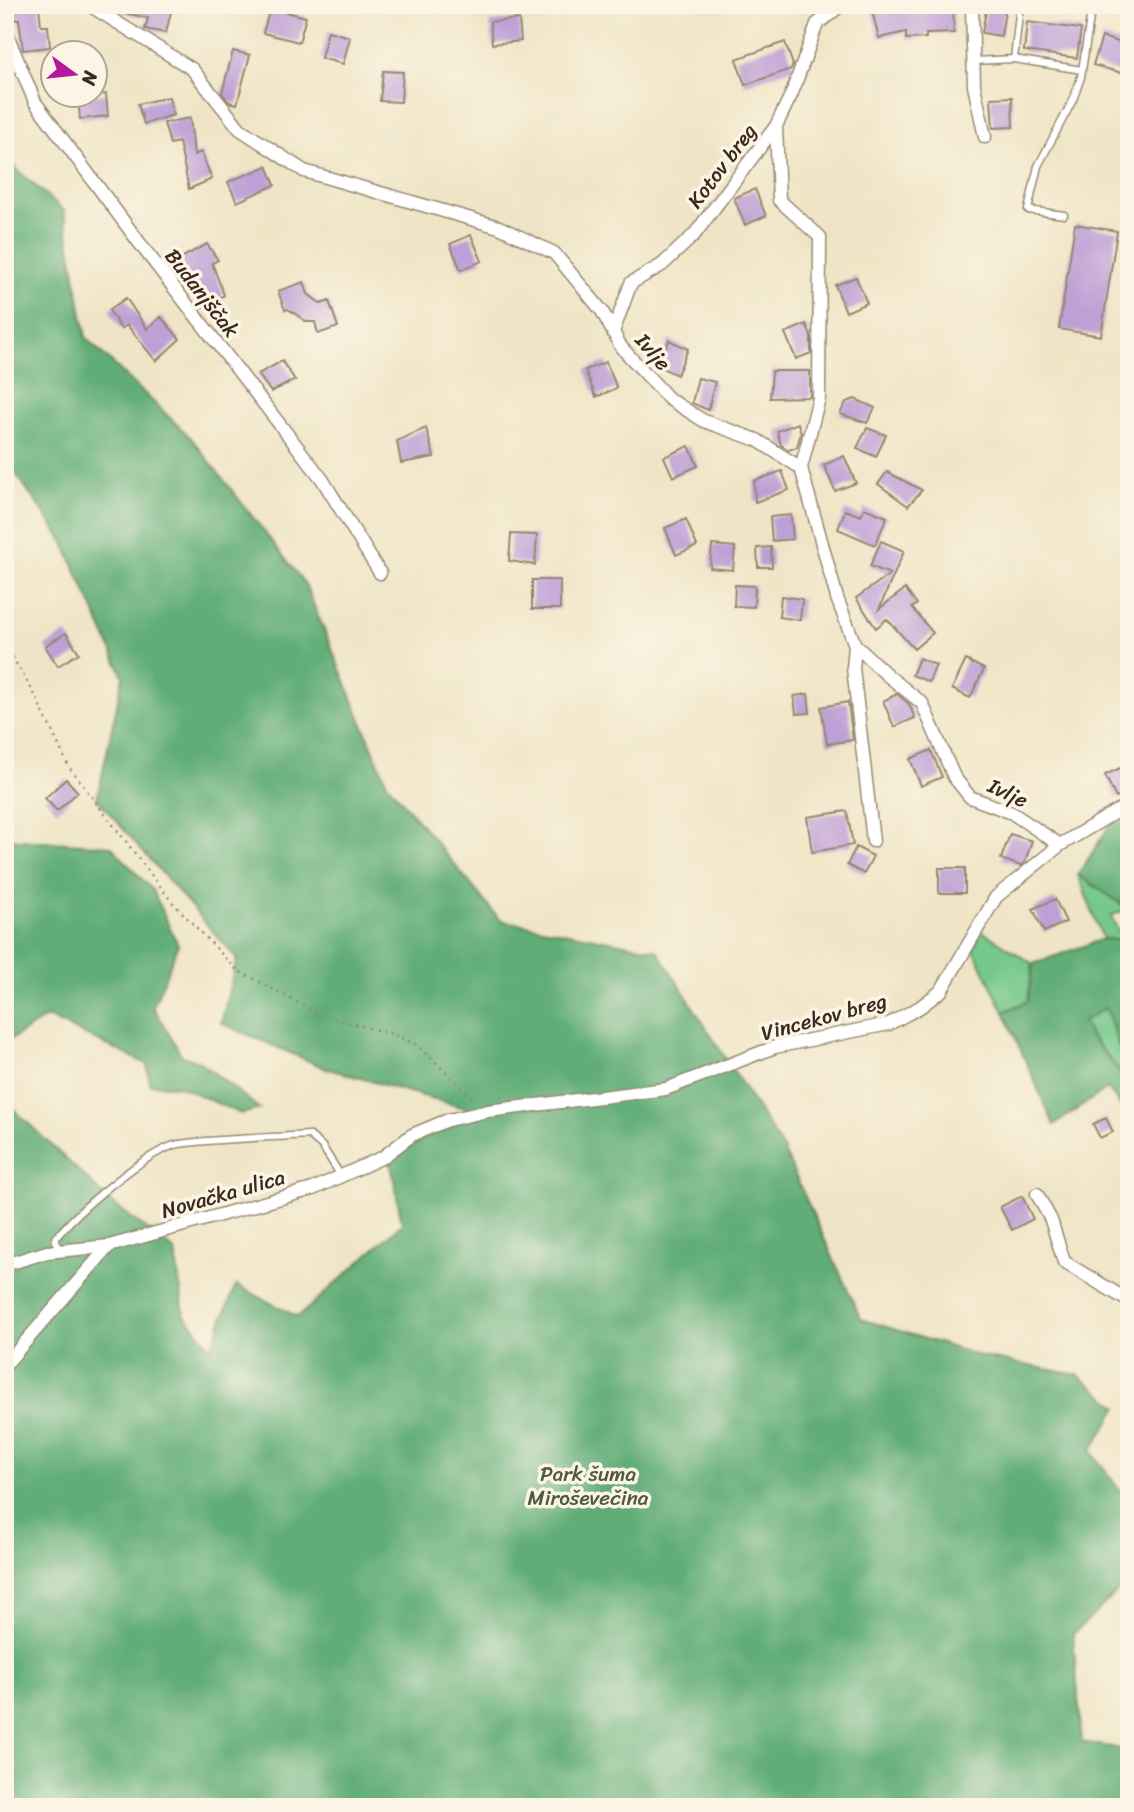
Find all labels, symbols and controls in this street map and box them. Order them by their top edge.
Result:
north arrow [38,38,108,108]
text: N [72,67,108,90]
street label: Kotov breg [677,115,767,217]
street label: Budanjščak [155,240,250,347]
street label: Ivlje [625,323,681,380]
street label: Ivlje [980,767,1035,819]
street label: Vincekov breg [757,982,892,1052]
street label: Novačka ulica [157,1158,290,1230]
park label: Park šuma Miroševečina [528,1455,649,1517]

